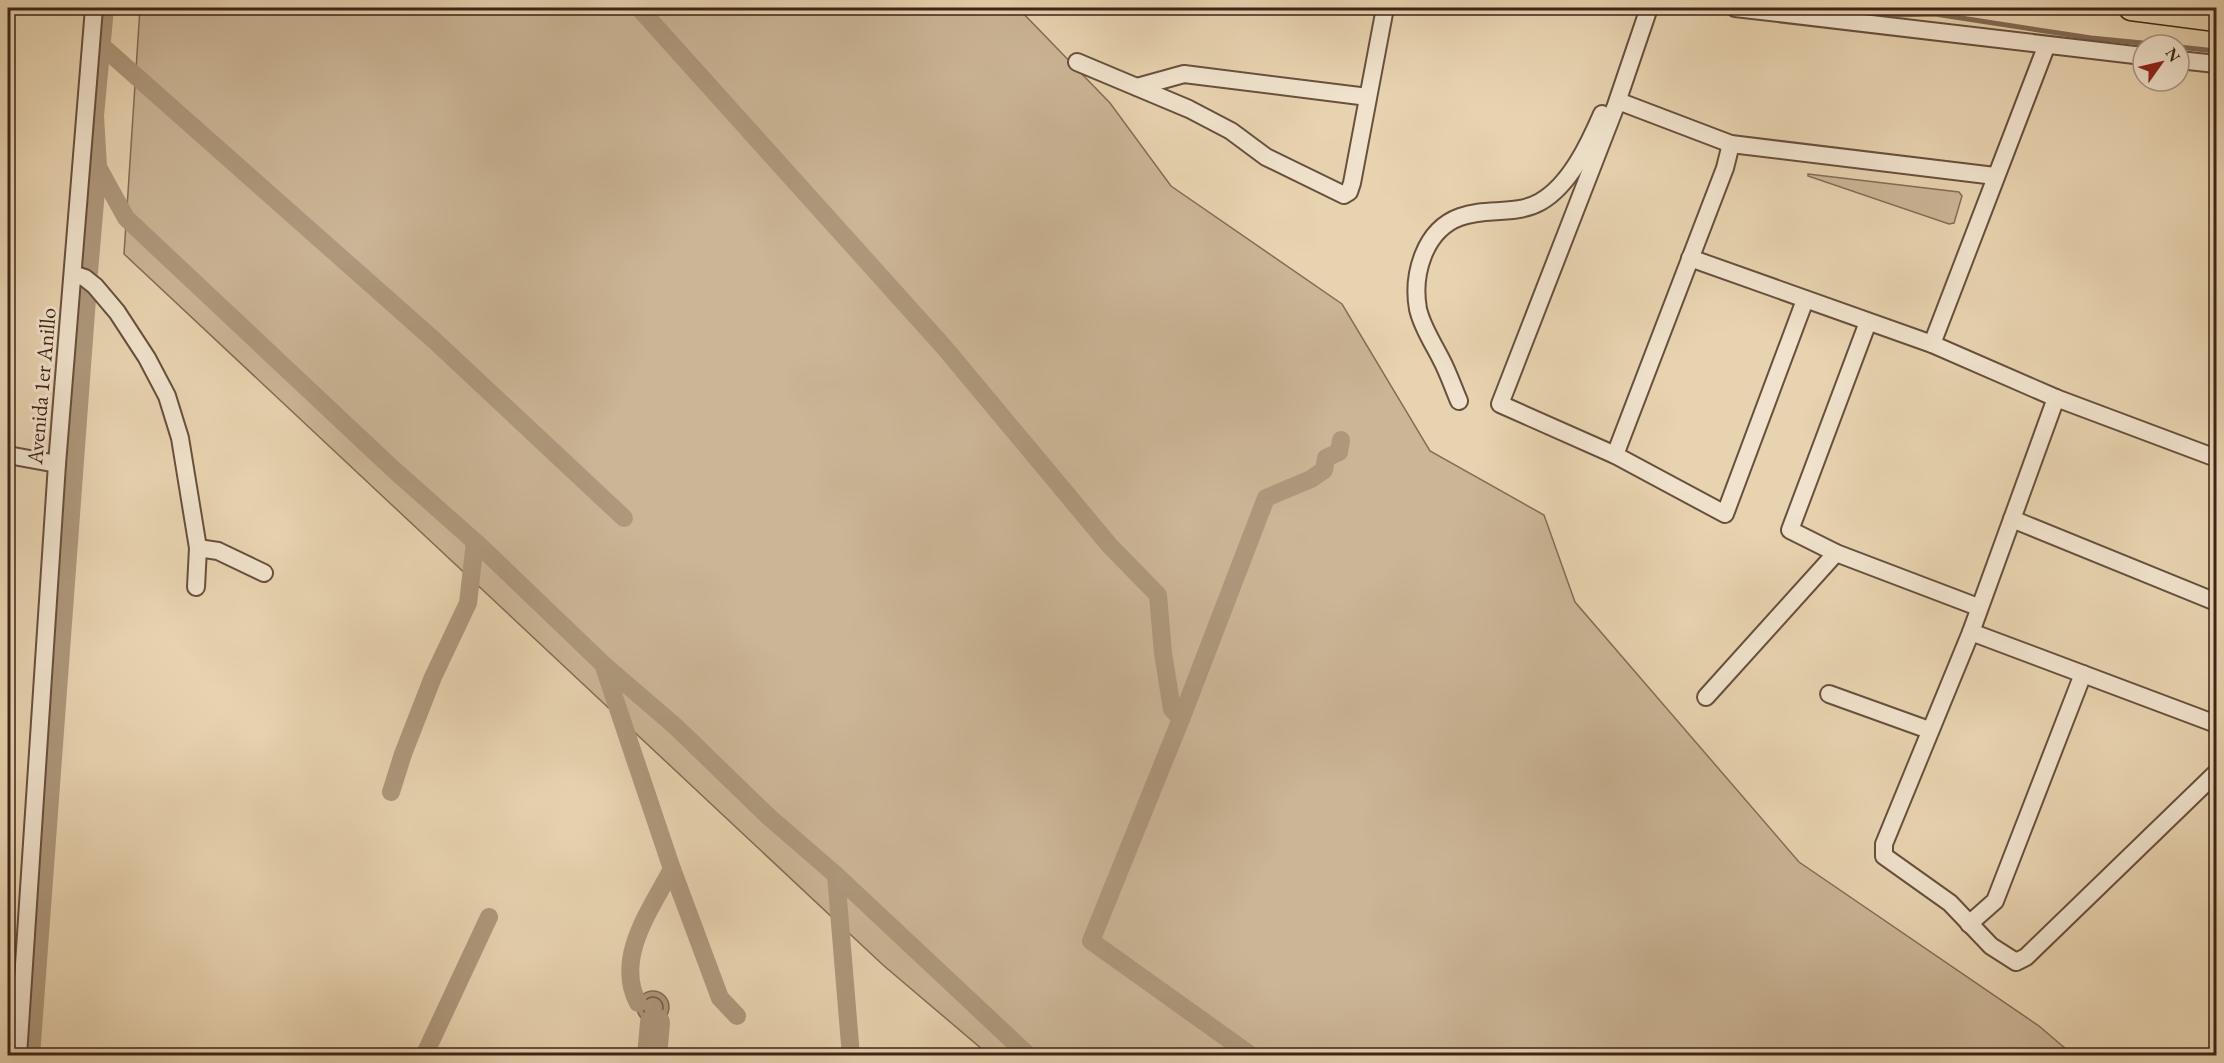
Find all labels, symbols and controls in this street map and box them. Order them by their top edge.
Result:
north arrow [2131,33,2191,93]
text: N [2161,44,2185,66]
street label: Avenida 1er Anillo [20,306,63,467]

